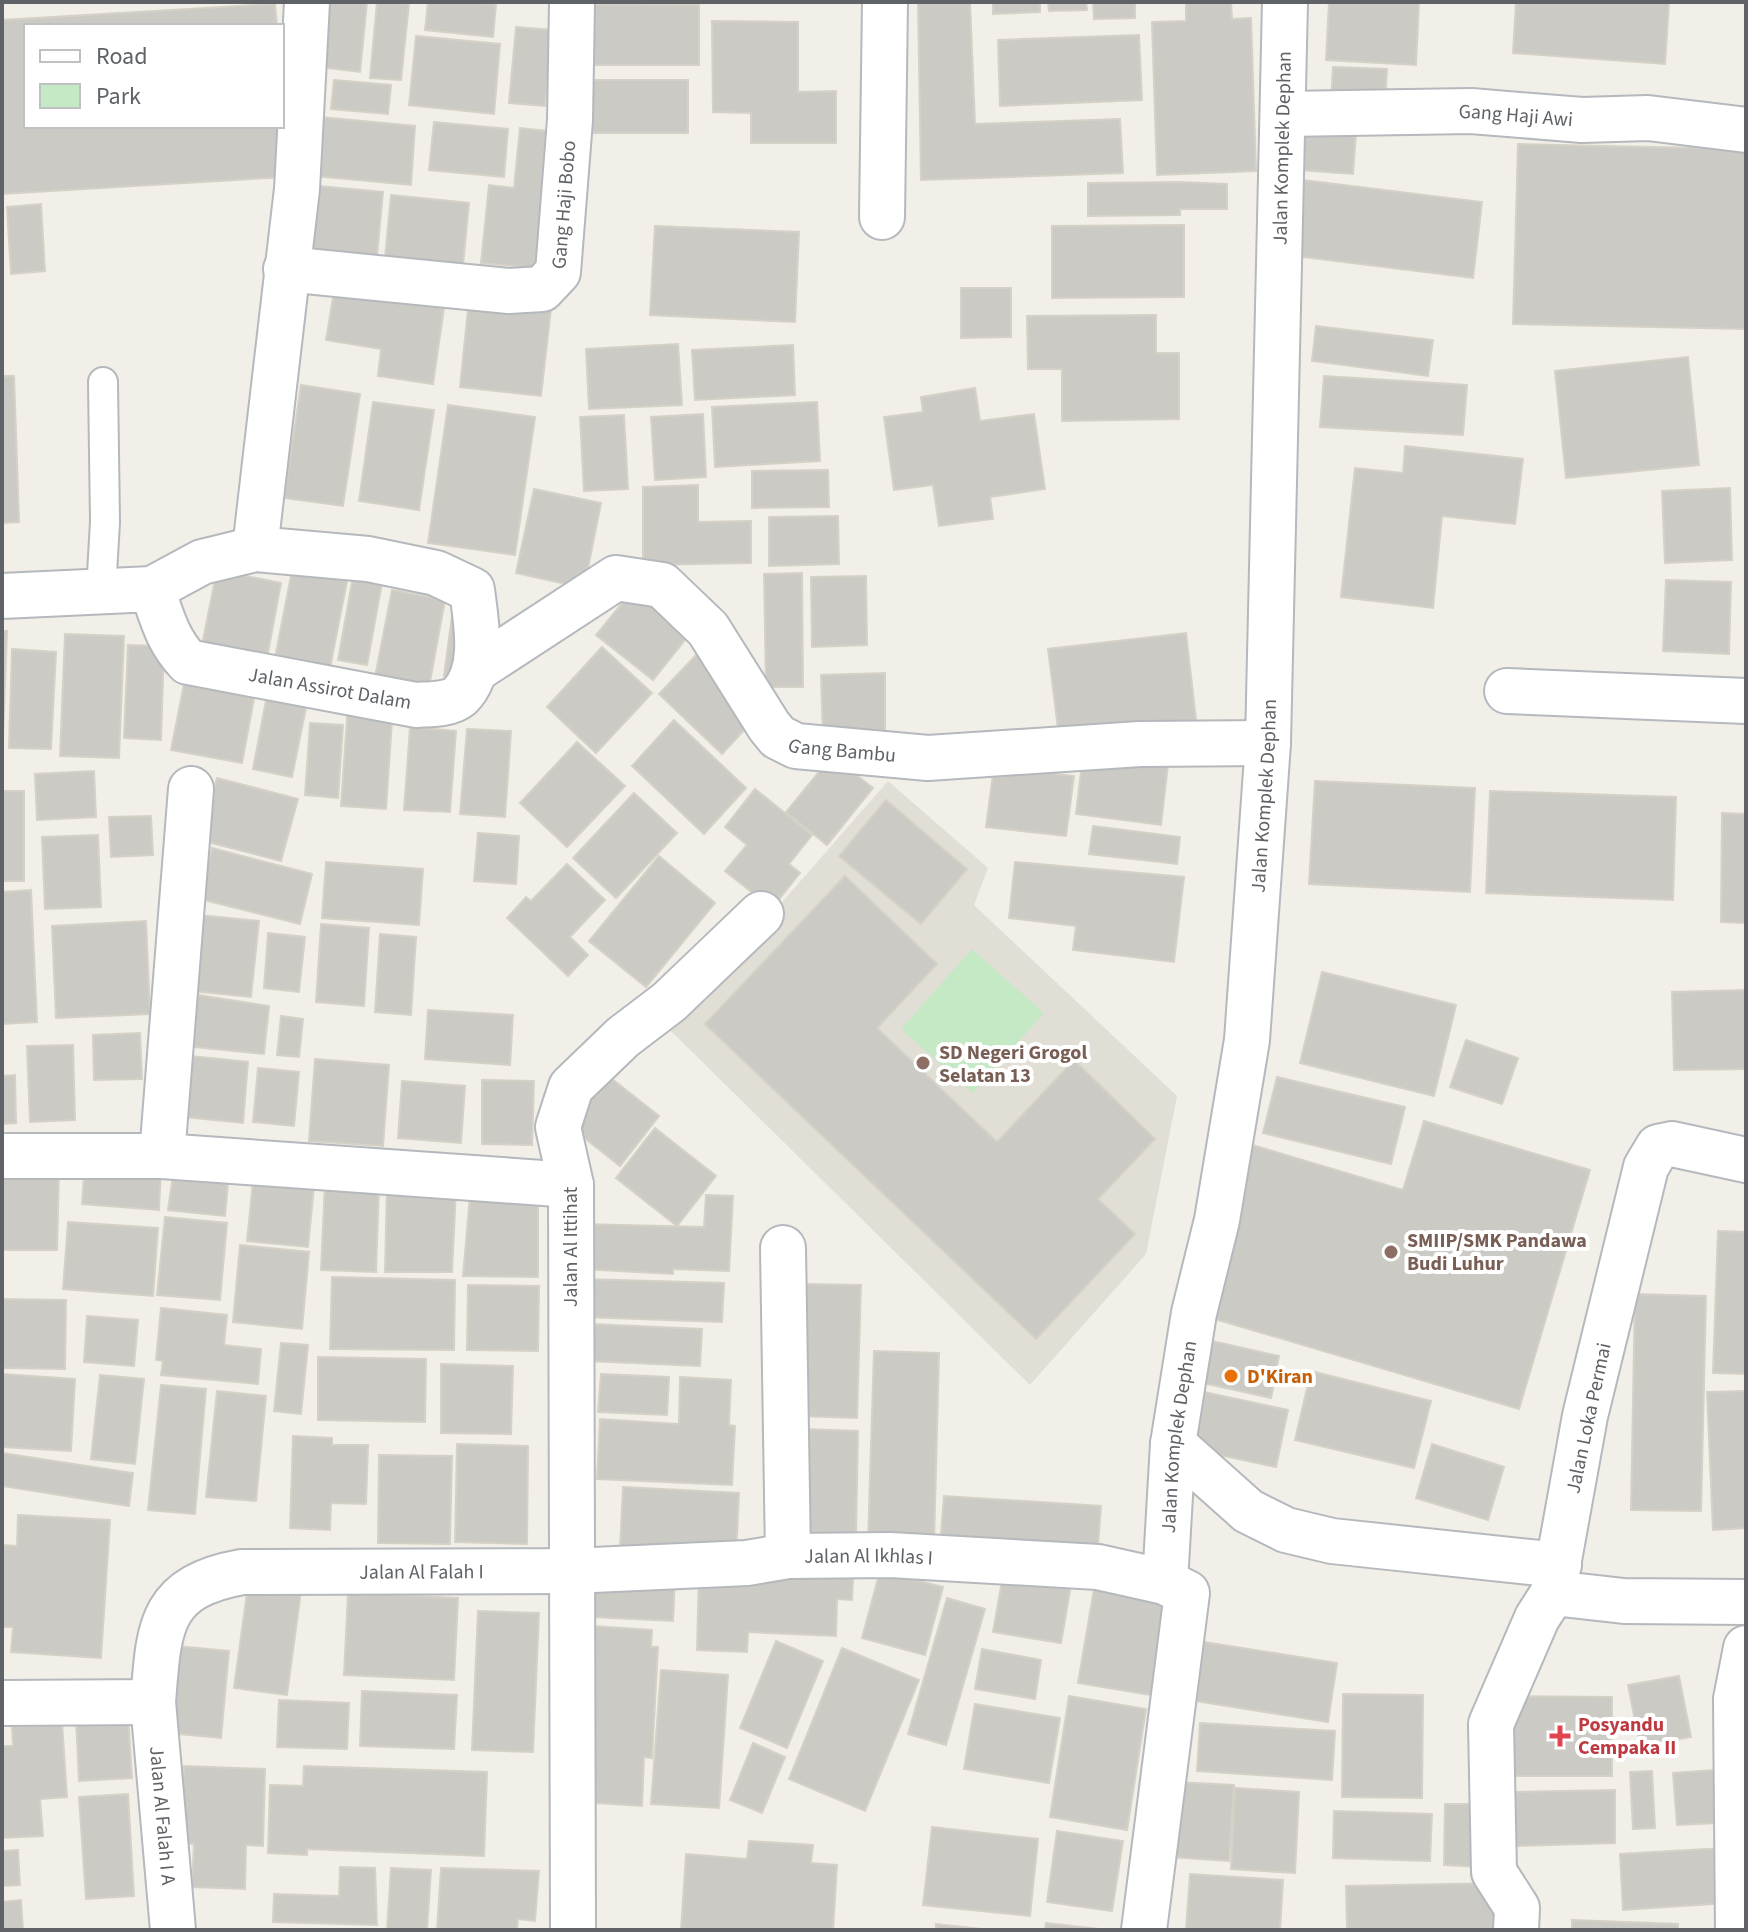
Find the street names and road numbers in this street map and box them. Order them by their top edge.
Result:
street label: Jalan Komplek Dephan [1266,51,1299,245]
street label: Gang Haji Awi [1458,98,1574,134]
street label: Gang Haji Bobo [545,139,583,270]
street label: Jalan Assirot Dalam [246,661,413,717]
street label: Jalan Komplek Dephan [1244,699,1284,894]
street label: Gang Bambu [783,731,897,770]
street label: Jalan Al Ittihat [557,1187,585,1307]
street label: Jalan Komplek Dephan [1155,1338,1204,1534]
street label: Jalan Loka Permai [1559,1340,1619,1496]
street label: Jalan Al Ikhlas I [804,1542,934,1572]
street label: Jalan Al Falah I [359,1558,484,1587]
street label: Jalan Al Falah I A [142,1745,182,1886]

